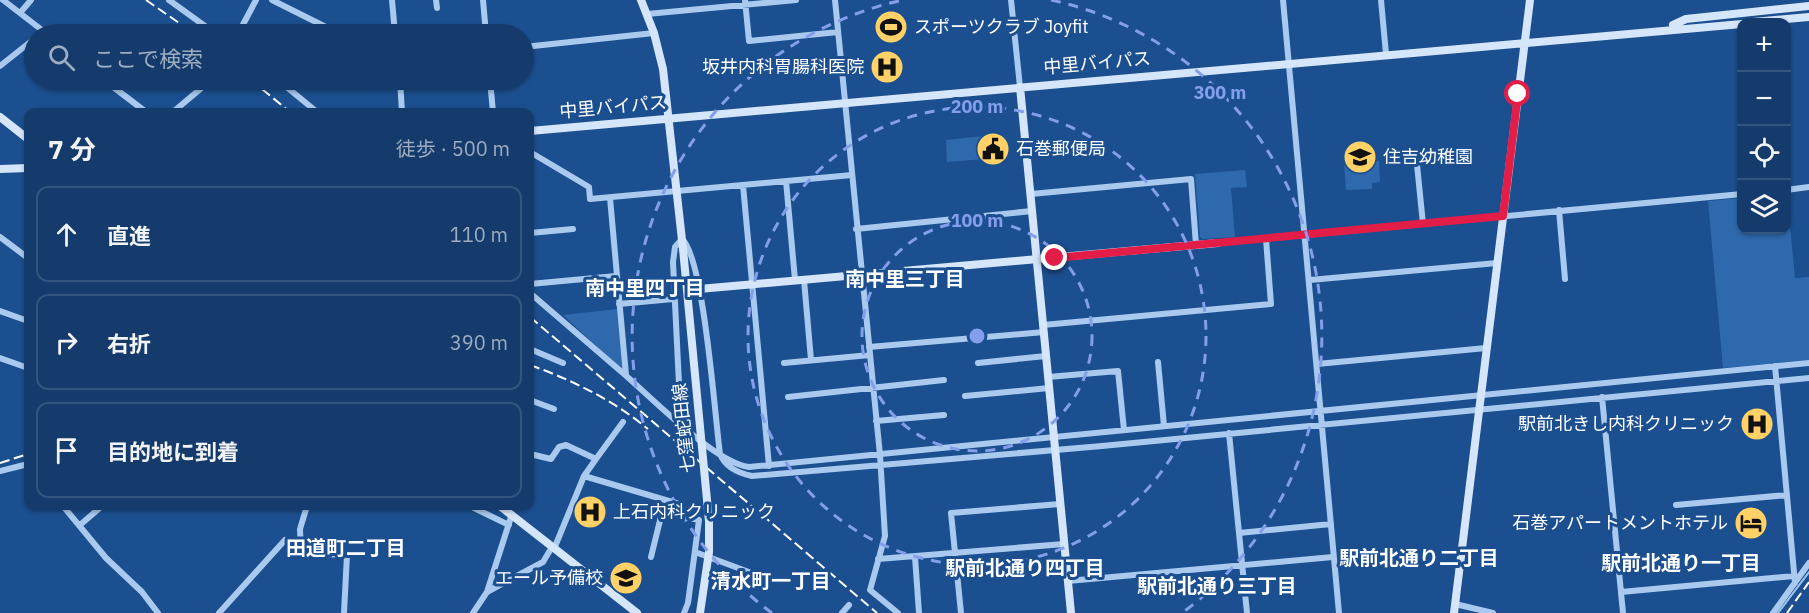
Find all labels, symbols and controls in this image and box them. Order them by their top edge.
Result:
sports icon: スポーツクラブ Joyfit [873,9,909,45]
place label: スポーツクラブ Joyfit [914,15,1089,38]
map controls [1737,18,1791,234]
button: + [1737,18,1791,72]
search box [24,24,534,90]
icon: search [45,41,78,74]
text: ここで検索 [93,44,203,73]
street label: 中里バイパス [1042,46,1152,79]
hospital icon: 坂井内科胃腸科医院 [869,49,905,85]
place label: 坂井内科胃腸科医院 [702,55,864,78]
button: − [1737,72,1791,126]
route start [1504,80,1530,106]
text: 300 m [1194,81,1246,104]
street label: 中里バイパス [558,90,668,123]
text: 200 m [951,95,1003,118]
button: locate [1737,126,1791,180]
public building icon: 石巻郵便局 [975,131,1011,167]
text: 7 分 [48,132,96,166]
text: 徒歩 · 500 m [396,135,510,162]
place label: 石巻郵便局 [1016,137,1106,160]
school or university icon: 住吉幼稚園 [1342,139,1378,175]
place label: 住吉幼稚園 [1383,145,1473,168]
button: layers [1737,180,1791,234]
text: 100 m [951,209,1003,232]
icon: ahead [50,218,83,251]
text: 直進 [107,221,151,250]
text: 110 m [450,221,508,248]
route end [1041,244,1067,270]
district label: 南中里三丁目 [845,265,965,292]
district label: 南中里四丁目 [585,274,705,301]
icon: right [50,326,83,359]
centre of rings [967,326,987,346]
text: 右折 [107,329,151,358]
text: 390 m [450,329,508,356]
street label: 七窪蛇田線 [667,382,700,474]
hospital icon: 駅前北きし内科クリニック [1739,406,1775,442]
place label: 駅前北きし内科クリニック [1518,412,1734,435]
icon: arrive [50,434,83,467]
text: 目的地に到着 [107,437,239,466]
hospital icon: 上石内科クリニック [572,494,608,530]
place label: 上石内科クリニック [613,500,775,523]
hotel icon: 石巻アパートメントホテル [1733,505,1769,541]
place label: 石巻アパートメントホテル [1512,511,1728,534]
district label: 田道町二丁目 [286,534,406,561]
district label: 駅前北通り二丁目 [1339,544,1499,571]
district label: 駅前北通り一丁目 [1601,549,1761,576]
district label: 駅前北通り四丁目 [945,554,1105,581]
school or university icon: エール予備校 [608,560,644,596]
place label: エール予備校 [495,566,603,589]
district label: 清水町一丁目 [711,567,831,594]
district label: 駅前北通り三丁目 [1137,572,1297,599]

